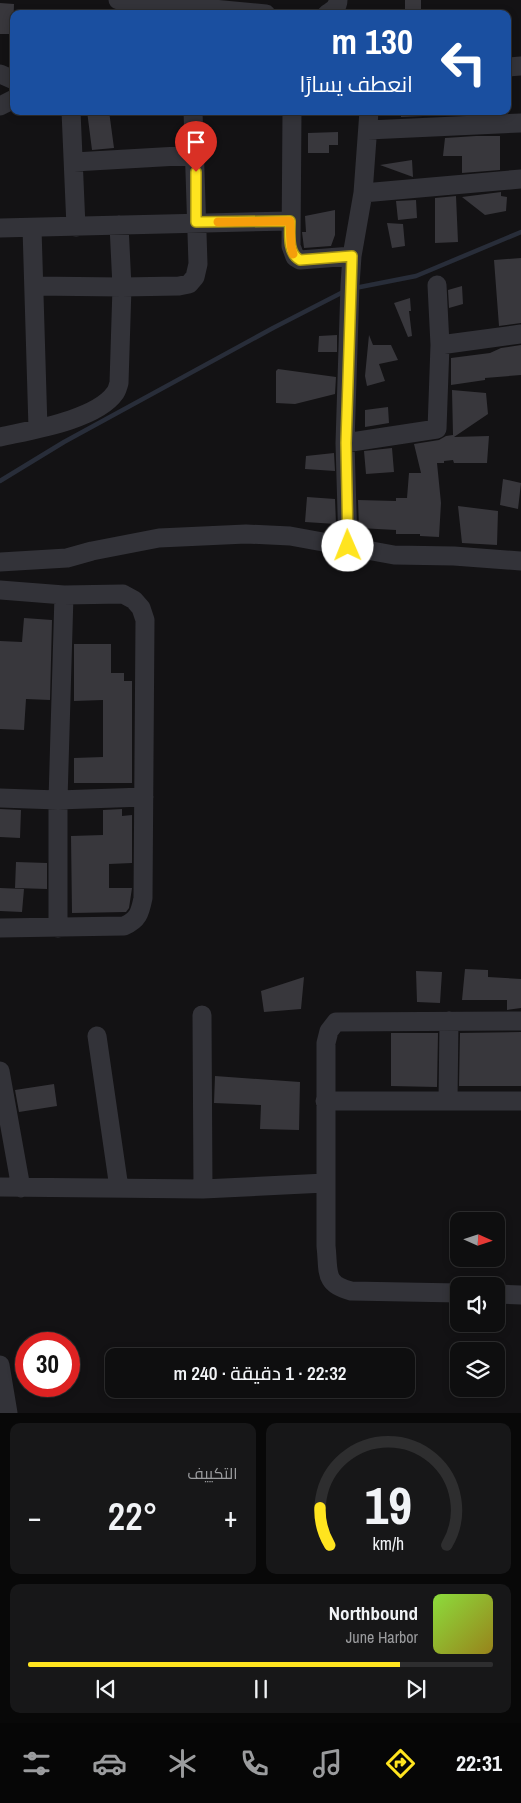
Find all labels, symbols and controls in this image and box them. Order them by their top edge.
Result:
text: 130 m [332,18,413,65]
icon: left [431,30,496,95]
text: انعطف يسارًا [300,69,413,99]
pin [175,121,217,172]
icon: arrive [182,128,210,156]
position arrow [321,519,373,571]
north arrow [450,1212,505,1268]
map controls [450,1212,505,1397]
button: sound [450,1277,505,1332]
speed limit sign: 30 [15,1332,80,1397]
button: layers [450,1342,505,1397]
text: 22:32 · 1 دقيقة · 240 m [173,1360,347,1386]
text: التكييف [187,1462,238,1484]
text: 19 [365,1470,412,1540]
text: 22° [108,1491,158,1542]
text: − [28,1498,41,1536]
text: + [224,1498,237,1536]
text: km/h [372,1532,404,1556]
text: Northbound [329,1600,418,1626]
text: June Harbor [346,1626,418,1648]
icon: previous [92,1675,120,1703]
icon: pause [247,1675,275,1703]
icon: next [402,1675,430,1703]
icon: filters [19,1746,54,1781]
icon: car [92,1746,127,1781]
icon: climate [165,1746,200,1781]
icon: phone [237,1746,272,1781]
icon: music [310,1746,345,1781]
icon: directions [383,1746,418,1781]
text: 22:31 [456,1748,502,1778]

